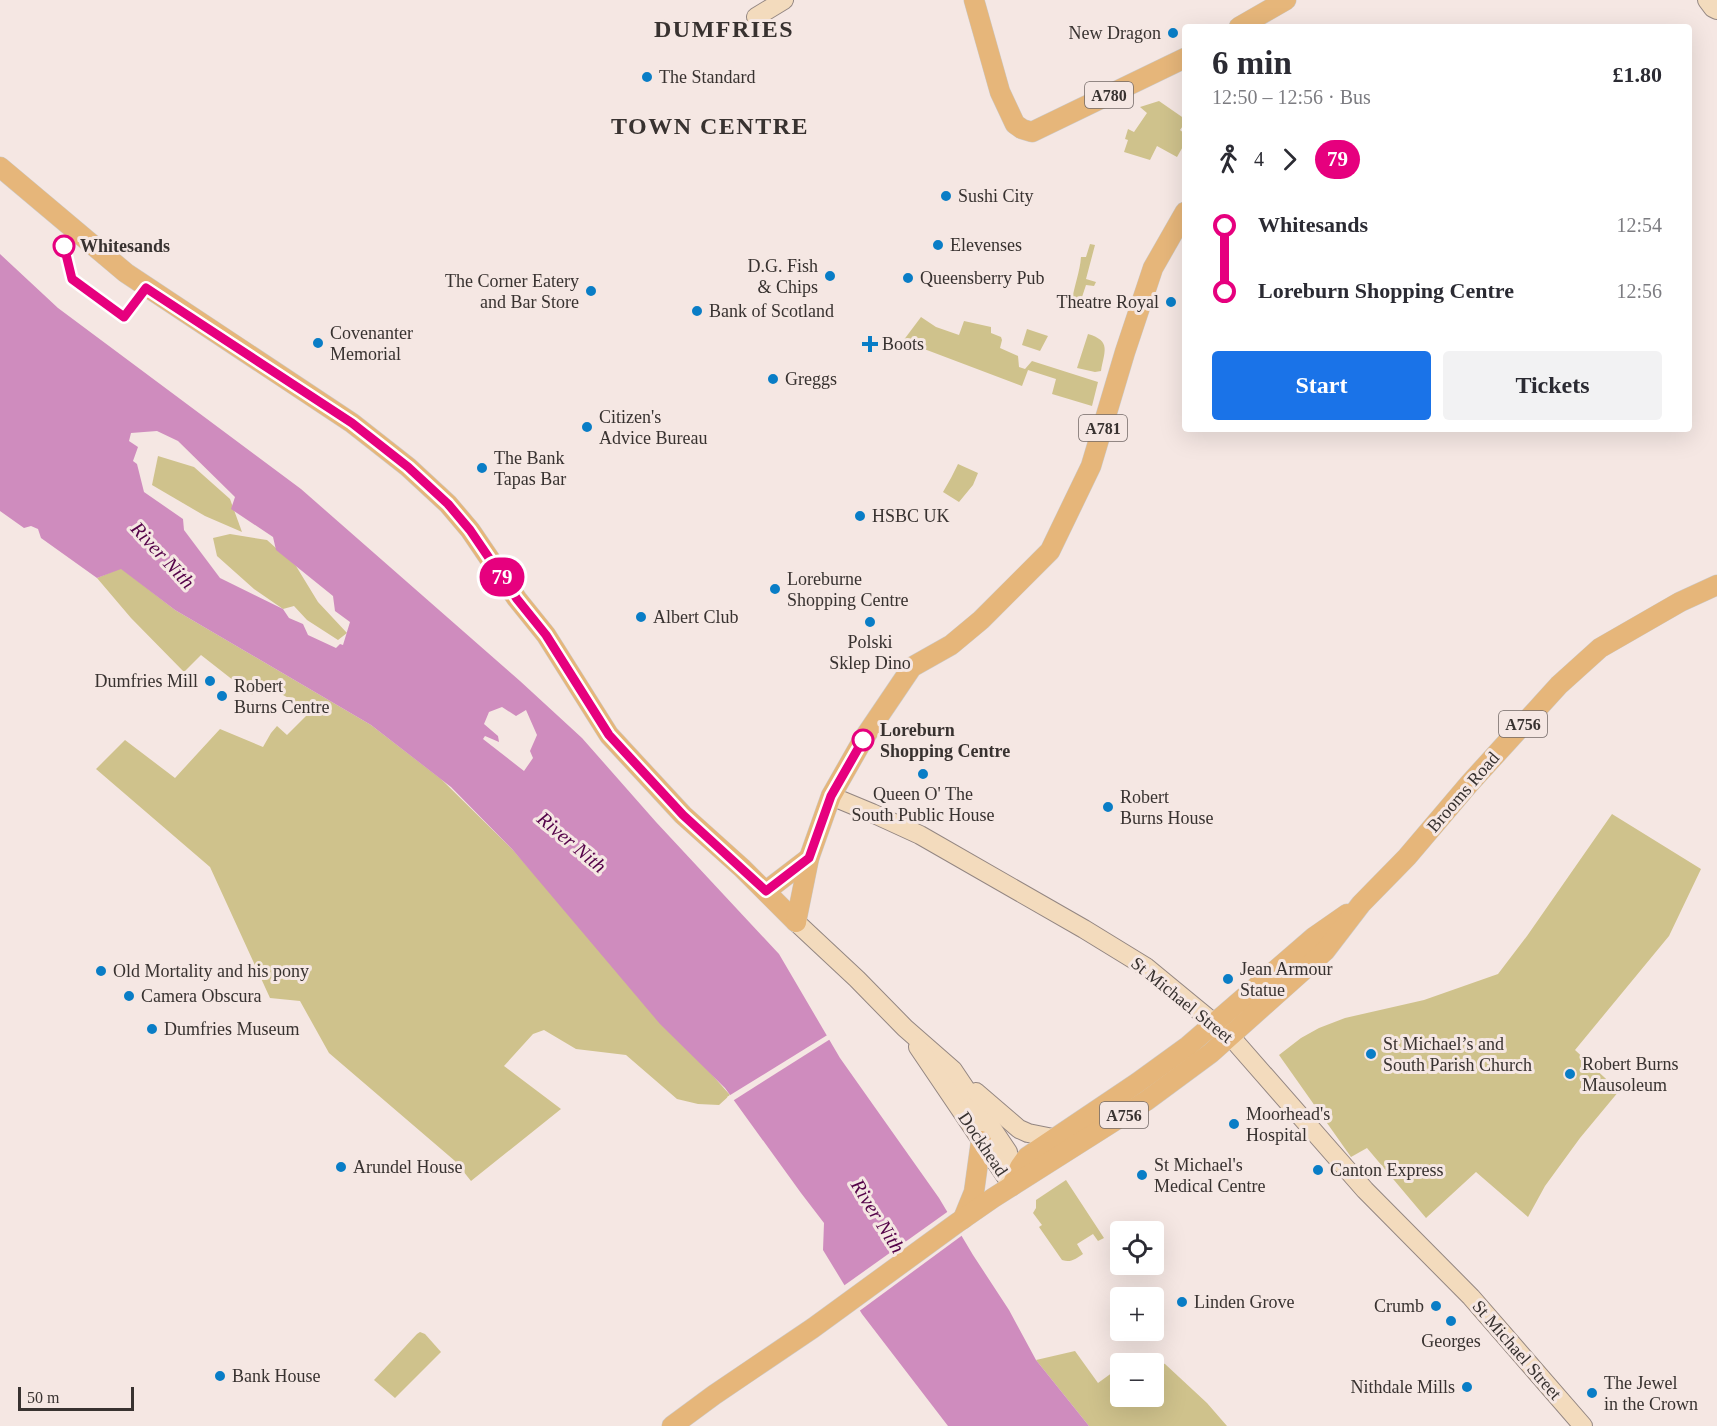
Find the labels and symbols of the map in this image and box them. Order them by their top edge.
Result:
district label: DUMFRIES [654,16,794,42]
place label: New Dragon [1069,23,1161,43]
marker: New Dragon [1166,26,1180,40]
place label: The Standard [659,67,755,87]
marker: The Standard [640,70,654,84]
road number: A780 [1085,82,1133,108]
district label: TOWN CENTRE [611,113,809,139]
place label: Sushi City [958,186,1034,206]
marker: Sushi City [939,189,953,203]
marker: Whitesands [53,235,75,257]
place label: Elevenses [950,235,1022,255]
place label: Whitesands [80,236,170,256]
marker: Elevenses [931,238,945,252]
place label: D.G. Fish & Chips [747,256,818,297]
place label: Queensberry Pub [920,268,1044,288]
marker: D.G. Fish & Chips [823,269,837,283]
place label: The Corner Eatery and Bar Store [445,271,579,312]
marker: Queensberry Pub [901,271,915,285]
marker: The Corner Eatery and Bar Store [584,284,598,298]
place label: Theatre Royal [1057,292,1159,312]
marker: Theatre Royal [1164,295,1178,309]
place label: Bank of Scotland [709,301,834,321]
marker: Bank of Scotland [690,304,704,318]
place label: Covenanter Memorial [330,323,413,364]
place label: Boots [882,334,924,354]
marker: Covenanter Memorial [311,336,325,350]
marker: Boots [863,337,877,351]
place label: Greggs [785,369,837,389]
marker: Greggs [766,372,780,386]
place label: Citizen's Advice Bureau [599,407,707,448]
road number: A781 [1079,415,1127,441]
marker: Citizen's Advice Bureau [580,420,594,434]
place label: The Bank Tapas Bar [494,448,566,489]
marker: The Bank Tapas Bar [475,461,489,475]
place label: HSBC UK [872,506,950,526]
marker: HSBC UK [853,509,867,523]
water label: River Nith [126,517,199,593]
line badge: 79 [475,558,529,596]
place label: Loreburne Shopping Centre [787,569,909,610]
marker: Loreburne Shopping Centre [768,582,782,596]
place label: Albert Club [653,607,739,627]
marker: Albert Club [634,610,648,624]
marker: Polski Sklep Dino [863,615,877,629]
place label: Polski Sklep Dino [829,632,911,673]
place label: Dumfries Mill [95,671,198,691]
marker: Dumfries Mill [203,674,217,688]
place label: Robert Burns Centre [234,676,329,717]
marker: Robert Burns Centre [215,689,229,703]
road number: A756 [1499,711,1547,737]
place label: Loreburn Shopping Centre [880,720,1010,761]
marker: Loreburn Shopping Centre [852,729,874,751]
street label: Brooms Road [1423,748,1503,836]
marker: Queen O' The South Public House [916,767,930,781]
place label: Queen O' The South Public House [851,784,995,825]
place label: Robert Burns House [1120,787,1214,828]
marker: Robert Burns House [1101,800,1115,814]
water label: River Nith [532,806,611,877]
street label: St Michael Street [1127,953,1237,1047]
place label: Jean Armour Statue [1240,959,1332,1000]
place label: Old Mortality and his pony [113,961,309,981]
marker: Old Mortality and his pony [94,964,108,978]
marker: Jean Armour Statue [1221,972,1235,986]
place label: Camera Obscura [141,986,261,1006]
marker: Camera Obscura [122,989,136,1003]
place label: Dumfries Museum [164,1019,299,1039]
marker: Dumfries Museum [145,1022,159,1036]
place label: St Michael’s and South Parish Church [1383,1034,1532,1075]
marker: St Michael’s and South Parish Church [1364,1047,1378,1061]
place label: Robert Burns Mausoleum [1582,1054,1679,1095]
marker: Robert Burns Mausoleum [1563,1067,1577,1081]
road number: A756 [1100,1102,1148,1128]
place label: Moorhead's Hospital [1246,1104,1330,1145]
street label: Dockhead [954,1108,1012,1180]
marker: Moorhead's Hospital [1227,1117,1241,1131]
place label: St Michael's Medical Centre [1154,1155,1265,1196]
place label: Arundel House [353,1157,462,1177]
marker: Arundel House [334,1160,348,1174]
place label: Canton Express [1330,1160,1443,1180]
marker: Canton Express [1311,1163,1325,1177]
marker: St Michael's Medical Centre [1135,1168,1149,1182]
water label: River Nith [846,1174,909,1257]
place label: Linden Grove [1194,1292,1294,1312]
marker: Linden Grove [1175,1295,1189,1309]
place label: Crumb [1374,1296,1424,1316]
street label: St Michael Street [1468,1296,1566,1404]
marker: Crumb [1429,1299,1443,1313]
marker: Georges [1444,1314,1458,1328]
place label: Georges [1421,1331,1481,1351]
place label: Bank House [232,1366,321,1386]
marker: Bank House [213,1369,227,1383]
place label: The Jewel in the Crown [1604,1373,1698,1414]
place label: Nithdale Mills [1351,1377,1455,1397]
marker: Nithdale Mills [1460,1380,1474,1394]
scale bar [18,1384,134,1412]
marker: The Jewel in the Crown [1585,1386,1599,1400]

